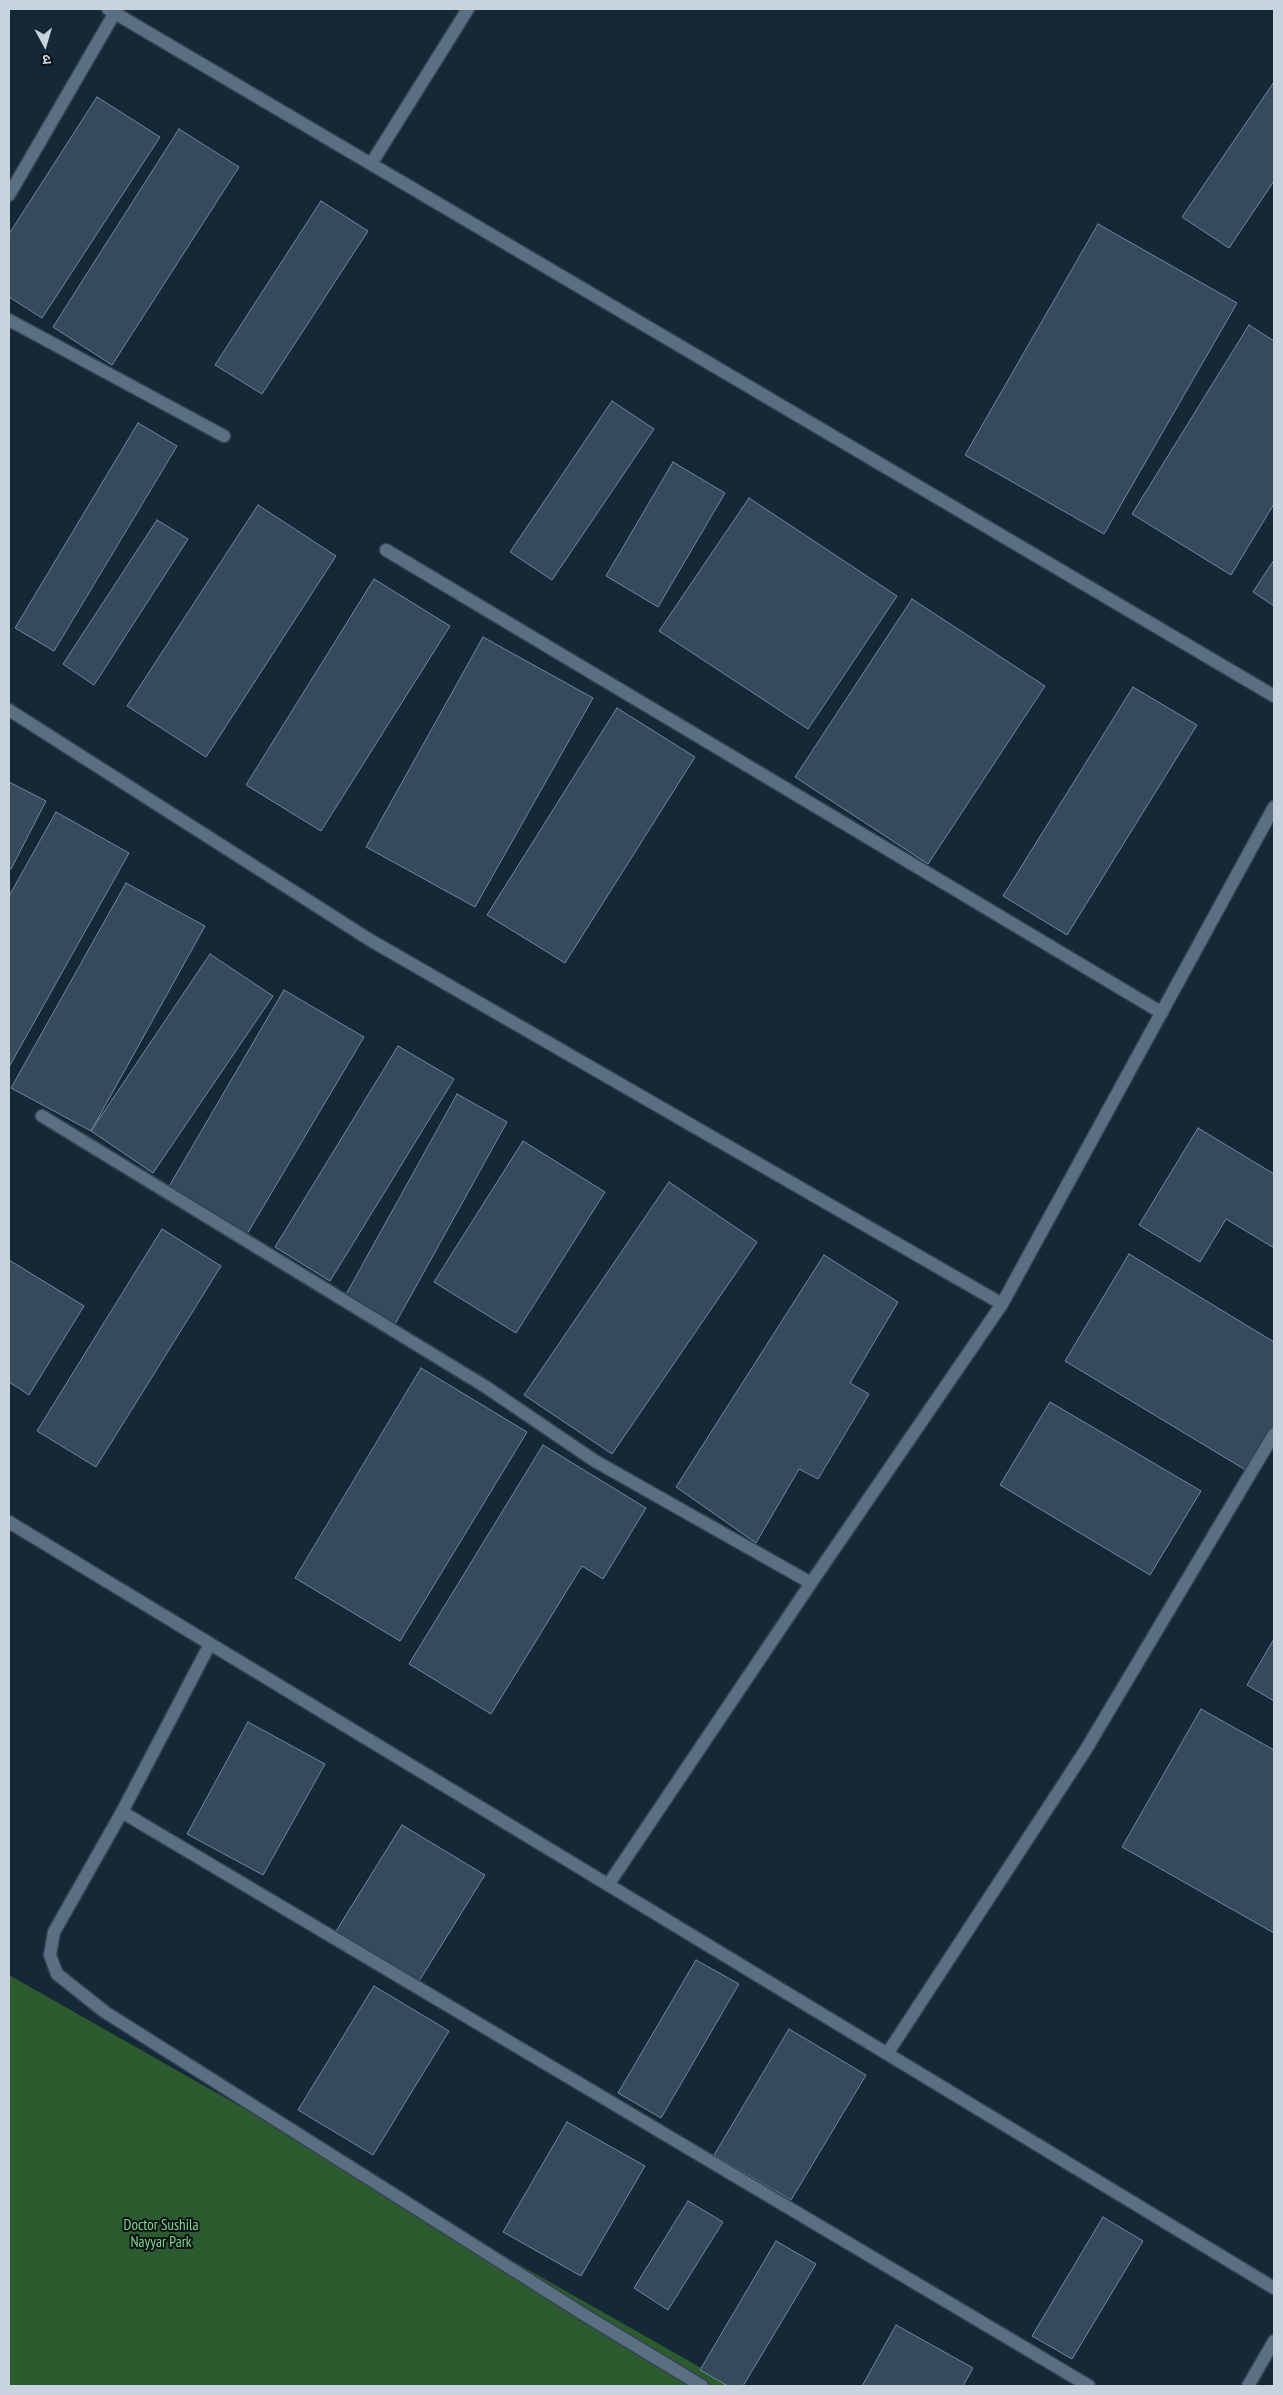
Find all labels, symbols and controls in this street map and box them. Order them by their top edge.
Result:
north arrow [20,20,70,70]
text: उ [42,51,52,69]
park label: Doctor Sushila Nayyar Park [124,2217,198,2252]

